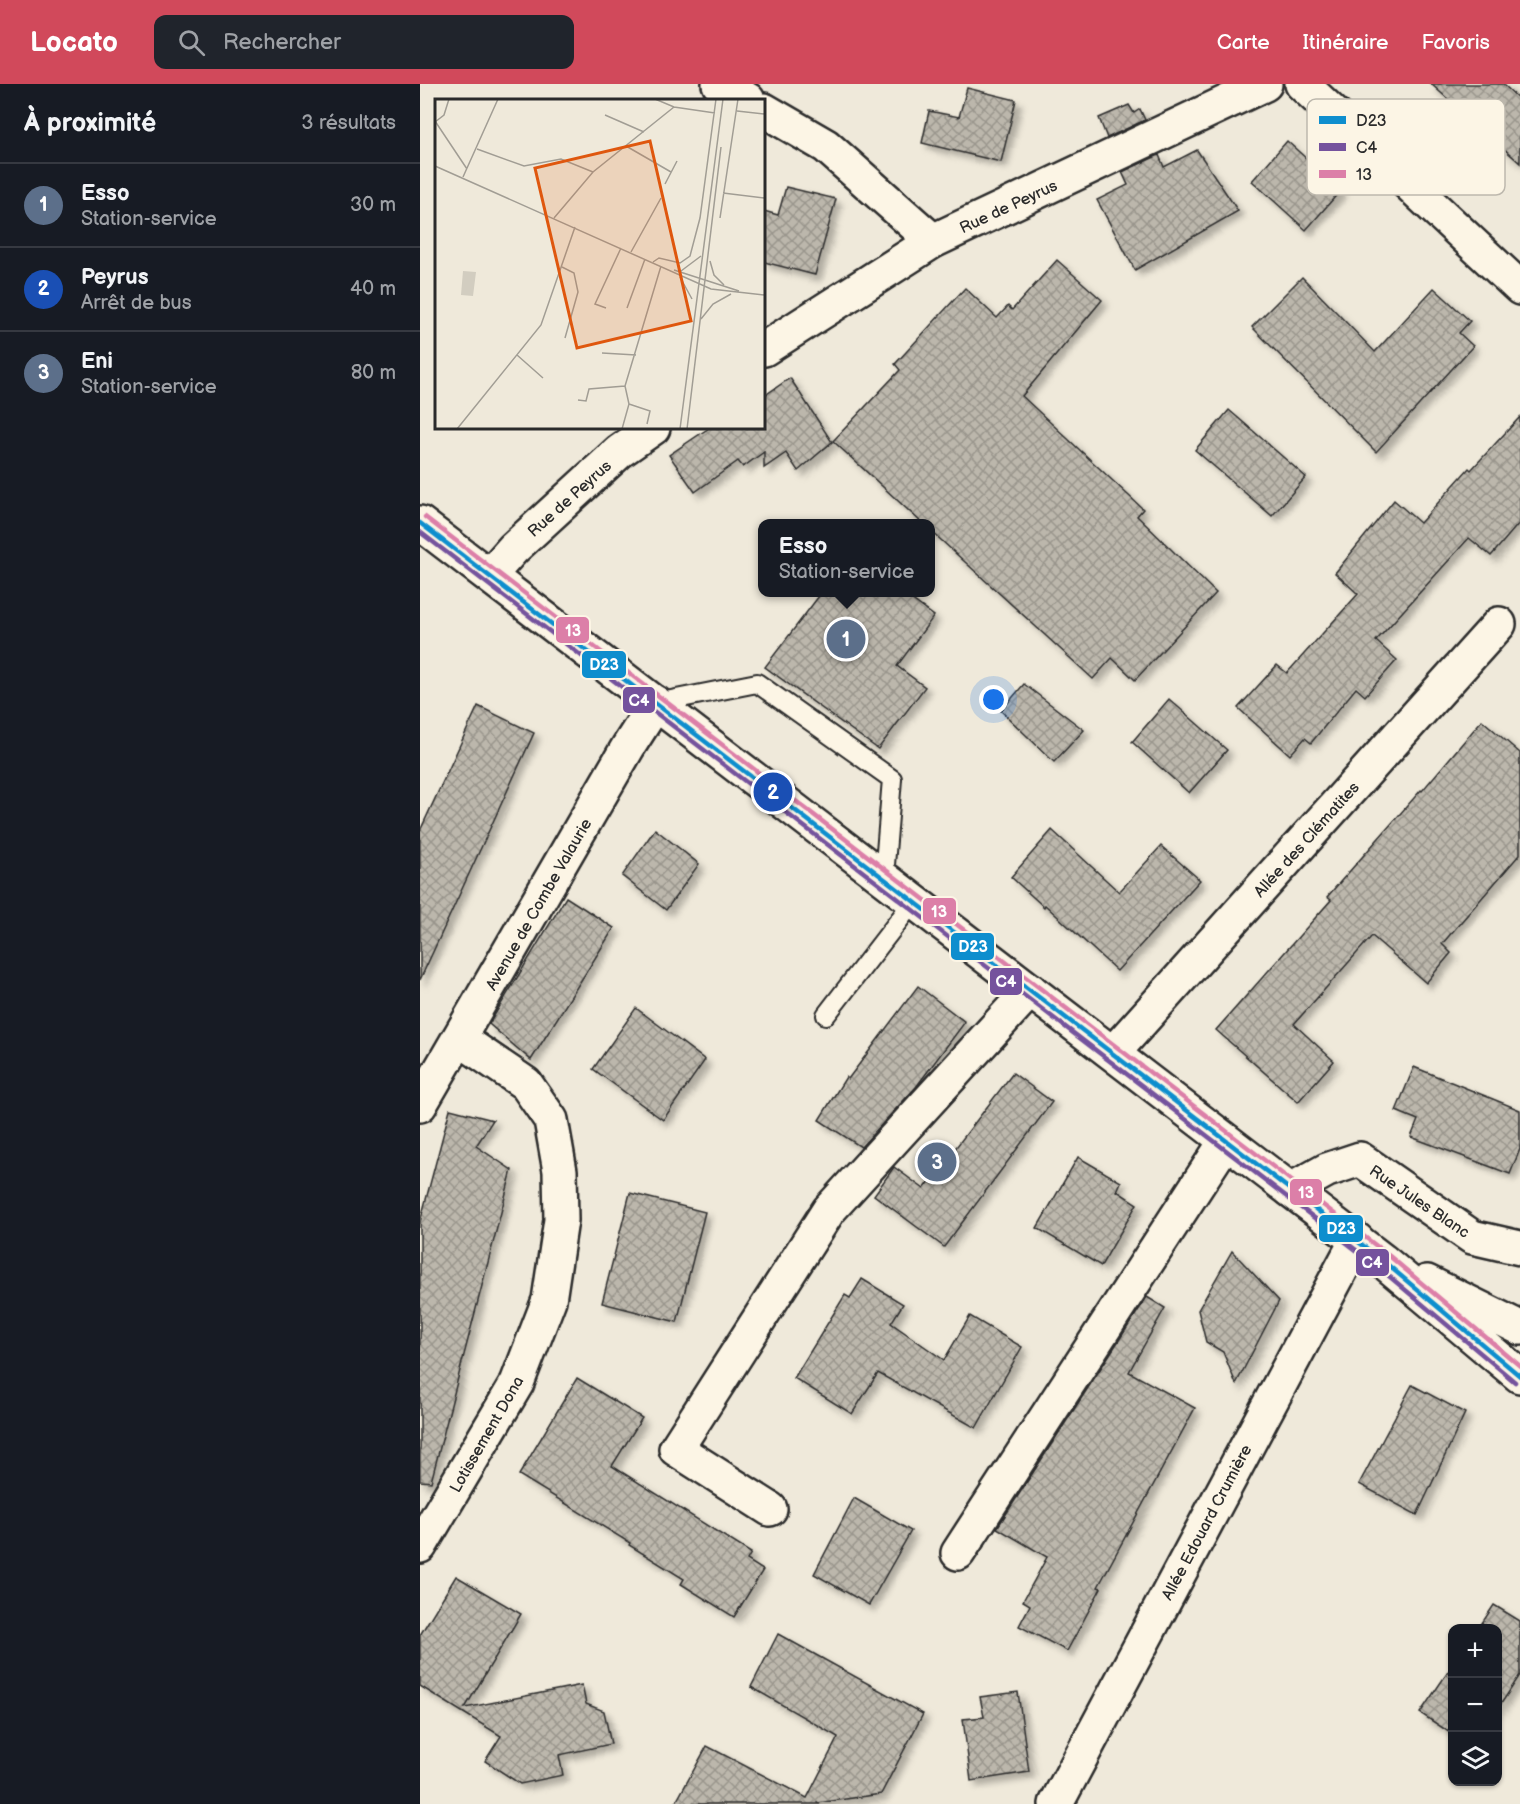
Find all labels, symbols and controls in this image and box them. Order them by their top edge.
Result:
search box [154,15,574,69]
text: Locato [30,26,118,59]
icon: search [175,26,208,59]
text: Rechercher [223,29,341,56]
text: Carte [1217,30,1270,55]
text: Itinéraire [1303,30,1389,55]
text: Favoris [1422,30,1490,55]
inset map [435,99,765,429]
legend [1307,99,1505,195]
text: À proximité [24,108,156,139]
text: 3 résultats [301,111,396,135]
text: D23 [1356,112,1387,131]
text: C4 [1356,139,1377,158]
text: 13 [1356,166,1372,185]
street label: Rue de Peyrus [957,176,1061,238]
text: Esso [81,180,130,207]
text: 1 [39,193,48,217]
text: 30 m [350,193,396,217]
text: Station-service [81,207,217,231]
text: Peyrus [81,264,148,291]
text: 2 [38,277,49,301]
text: 40 m [350,277,396,301]
text: Arrêt de bus [81,291,192,315]
text: Eni [81,348,113,375]
text: 3 [38,361,49,385]
text: 80 m [351,361,396,385]
text: Station-service [81,375,217,399]
street label: Rue de Peyrus [524,457,616,542]
popup [758,519,935,597]
text: Esso [779,533,827,560]
text: Station-service [779,560,914,584]
line badge: 13 [555,616,590,644]
pin: 1 [826,616,866,662]
text: 13 [565,622,581,641]
line badge: D23 [581,650,627,679]
text: D23 [589,656,619,675]
your location [979,685,1008,714]
line badge: C4 [622,686,656,714]
text: C4 [629,692,650,711]
pin: 2 [754,770,792,814]
street label: Allée des Clématites [1250,778,1364,901]
street label: Avenue de Combe Valaurie [482,815,597,994]
line badge: 13 [922,897,957,925]
text: 13 [931,903,947,922]
line badge: D23 [950,932,995,961]
text: D23 [958,938,988,957]
line badge: C4 [989,967,1023,996]
text: C4 [996,973,1017,992]
pin: 3 [918,1140,956,1184]
street label: Rue Jules Blanc [1365,1162,1473,1243]
line badge: 13 [1289,1178,1323,1206]
text: 13 [1298,1184,1314,1203]
line badge: D23 [1318,1214,1364,1243]
text: D23 [1326,1220,1356,1239]
line badge: C4 [1355,1248,1390,1277]
text: C4 [1362,1254,1383,1273]
street label: Lotissement Dona [446,1373,528,1496]
street label: Allée Edouard Crumière [1158,1441,1257,1604]
map controls [1448,1624,1502,1786]
button: + [1448,1624,1502,1678]
button: − [1448,1678,1502,1732]
button: layers [1448,1732,1502,1786]

